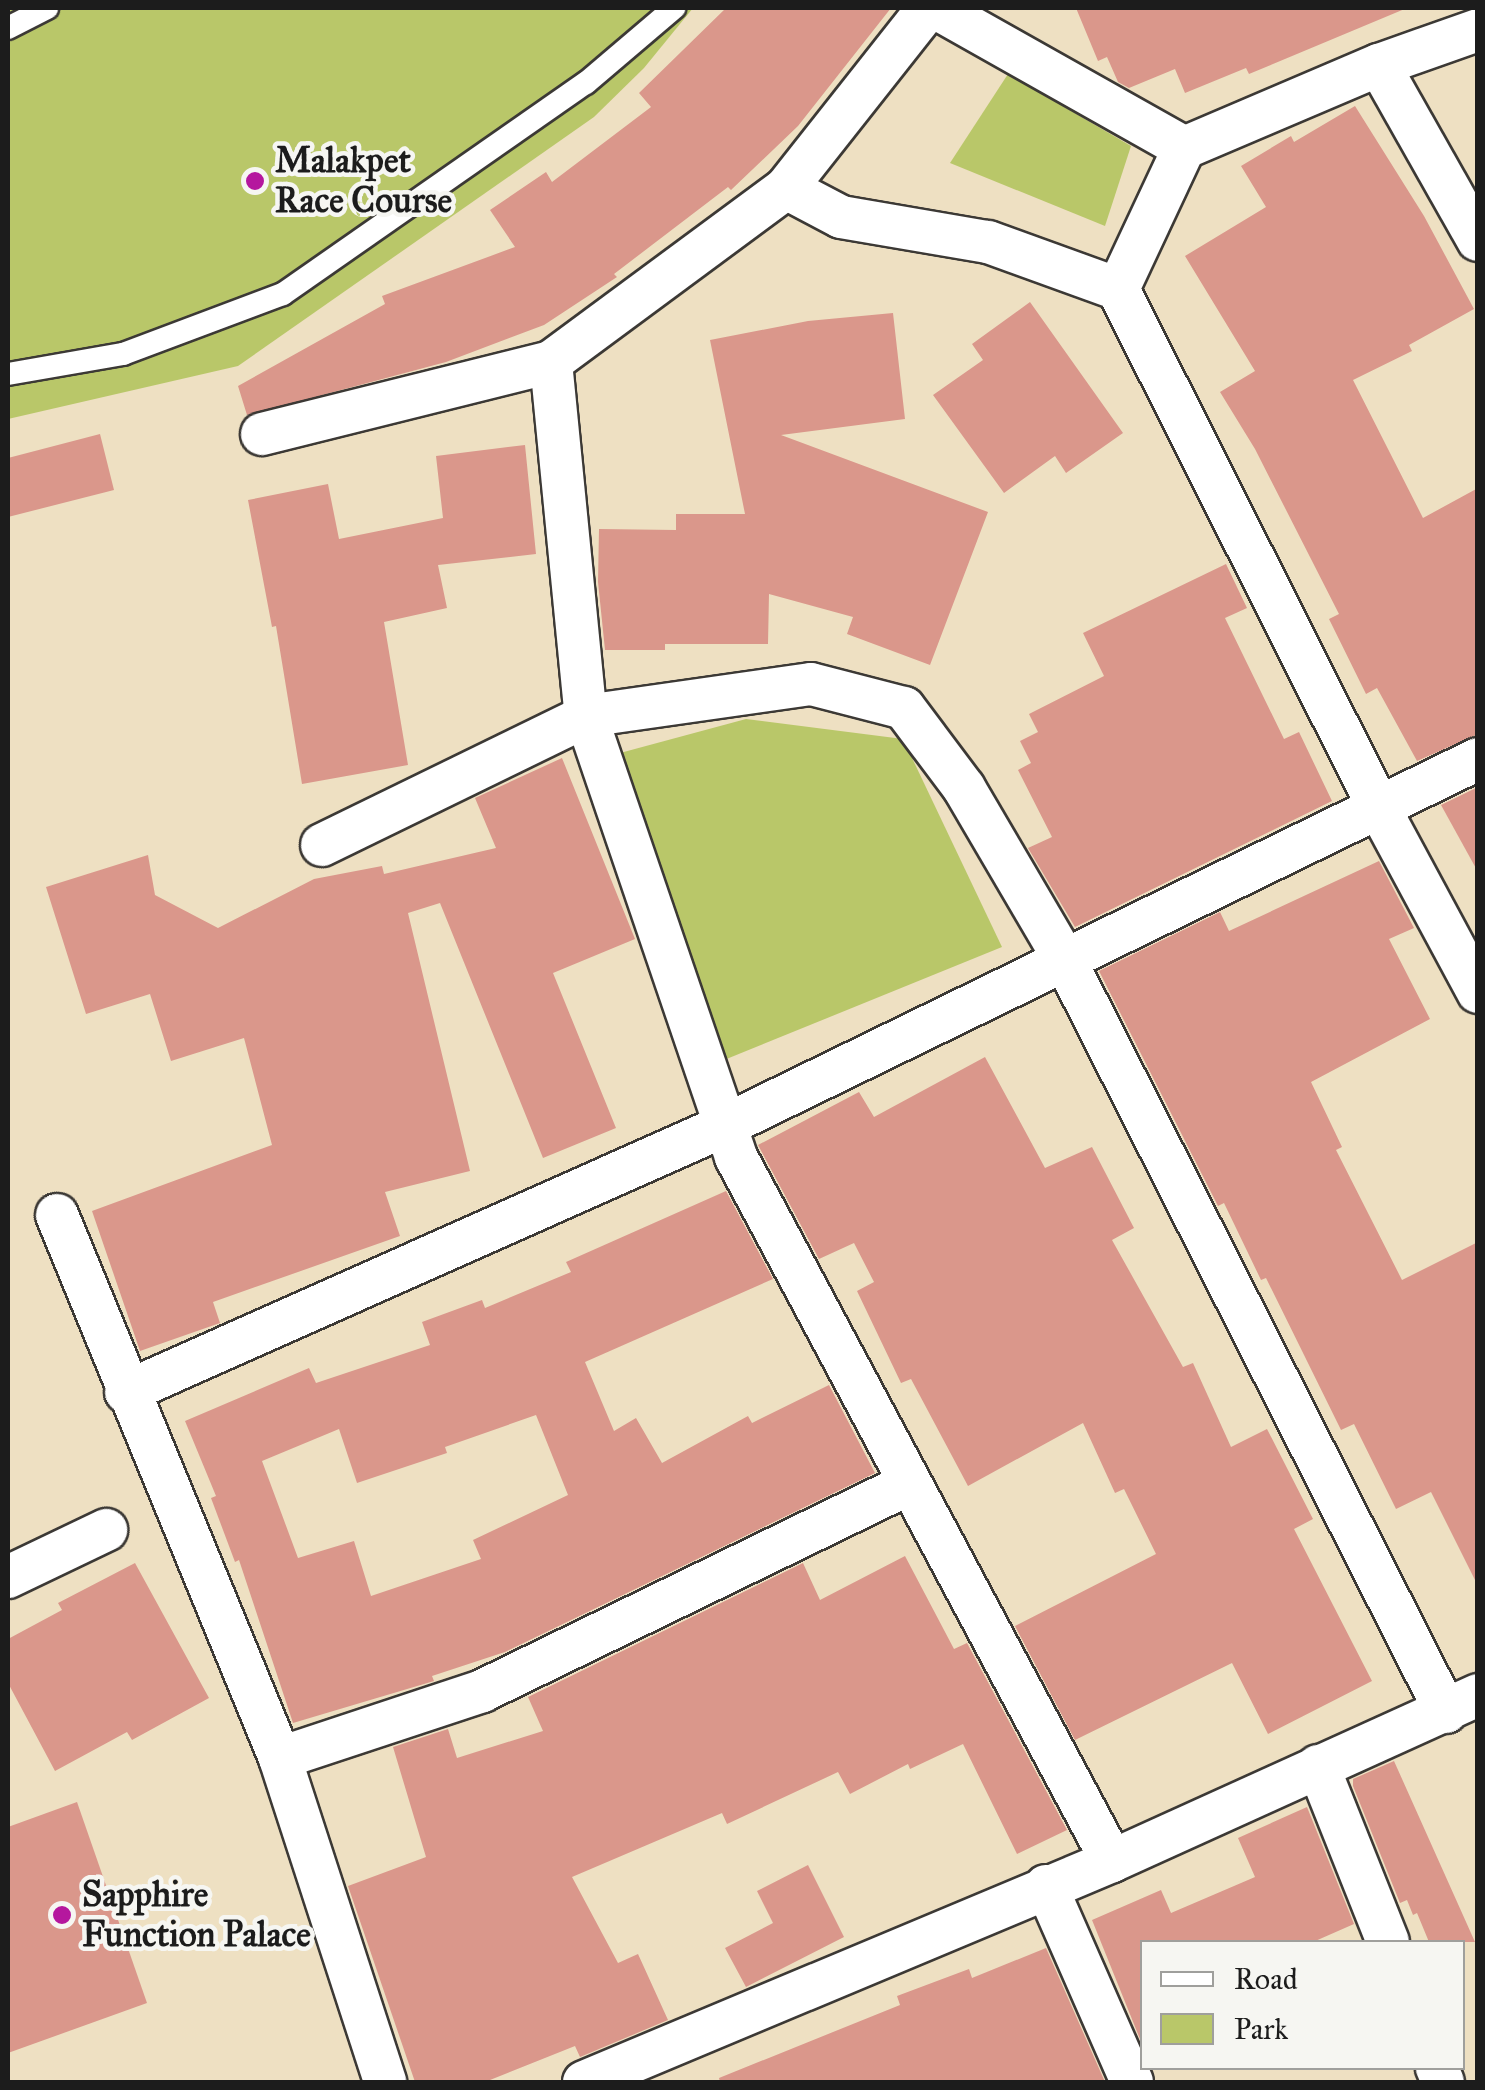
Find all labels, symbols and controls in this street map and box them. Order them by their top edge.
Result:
place label: Malakpet Race Course [275,140,452,222]
marker: Malakpet Race Course [244,170,266,192]
place label: Sapphire Function Palace [82,1874,311,1956]
marker: Sapphire Function Palace [51,1904,73,1926]
legend [1140,1940,1465,2070]
text: Road [1234,1961,1298,1997]
text: Park [1234,2011,1288,2047]

